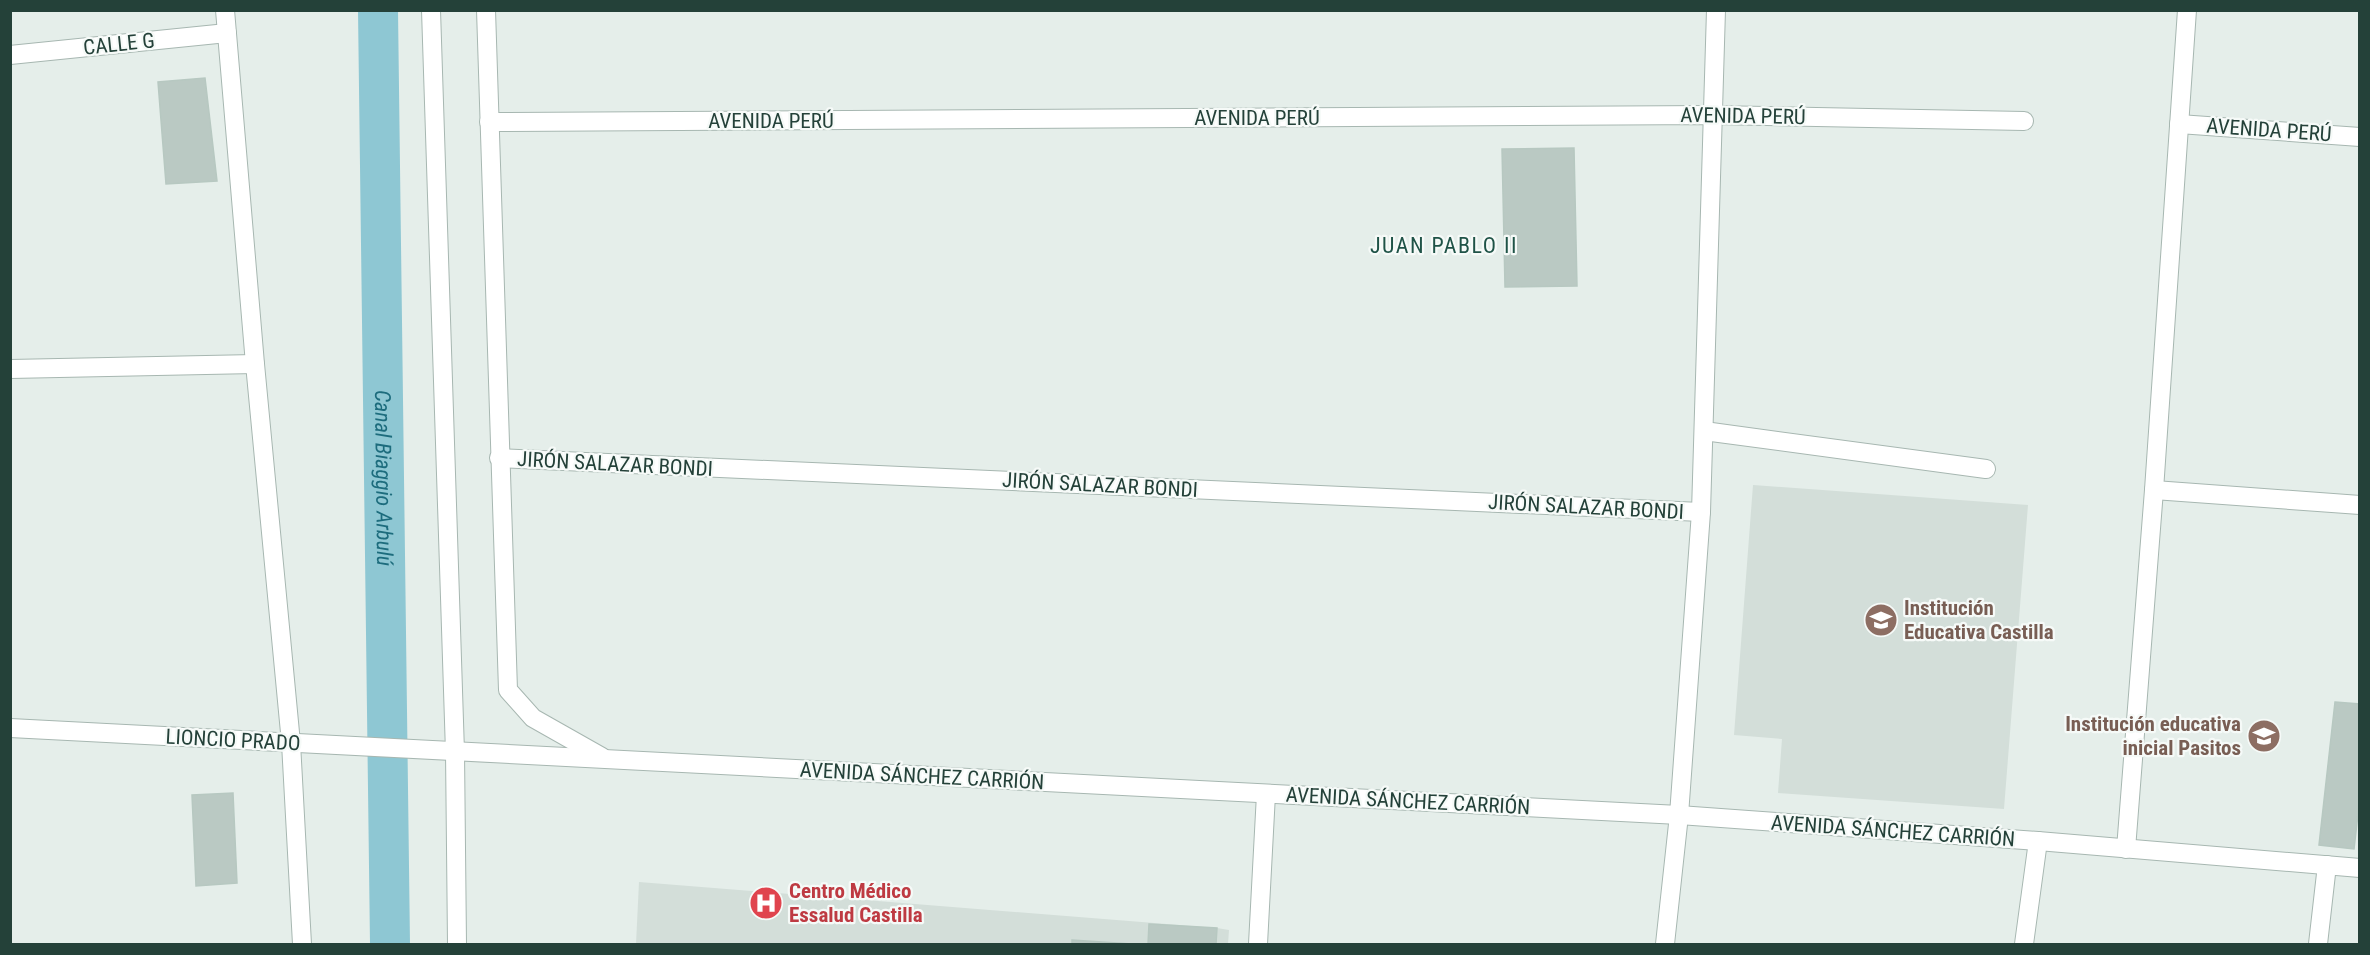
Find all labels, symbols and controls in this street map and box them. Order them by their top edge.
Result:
street label: CALLE G [82,28,156,60]
street label: AVENIDA PERÚ [1680,103,1806,129]
street label: AVENIDA PERÚ [1194,106,1320,130]
street label: AVENIDA PERÚ [708,109,834,133]
street label: AVENIDA PERÚ [2206,114,2332,146]
district label: JUAN PABLO II [1370,233,1518,258]
water label: Canal Biaggio Arbulú [370,390,398,567]
street label: JIRÓN SALAZAR BONDI [517,447,713,481]
street label: JIRÓN SALAZAR BONDI [1002,468,1198,502]
street label: JIRÓN SALAZAR BONDI [1488,490,1684,524]
place label: Institución Educativa Castilla [1904,596,2054,644]
school or university icon: Institución Educativa Castilla [1863,602,1899,638]
place label: Institución educativa inicial Pasitos [2065,712,2241,760]
school or university icon: Institución educativa inicial Pasitos [2246,718,2282,754]
street label: LIONCIO PRADO [165,724,301,756]
street label: AVENIDA SÁNCHEZ CARRIÓN [799,758,1045,794]
street label: AVENIDA SÁNCHEZ CARRIÓN [1285,783,1531,819]
street label: AVENIDA SÁNCHEZ CARRIÓN [1770,810,2016,852]
place label: Centro Médico Essalud Castilla [789,879,923,927]
hospital icon: Centro Médico Essalud Castilla [748,885,784,921]

